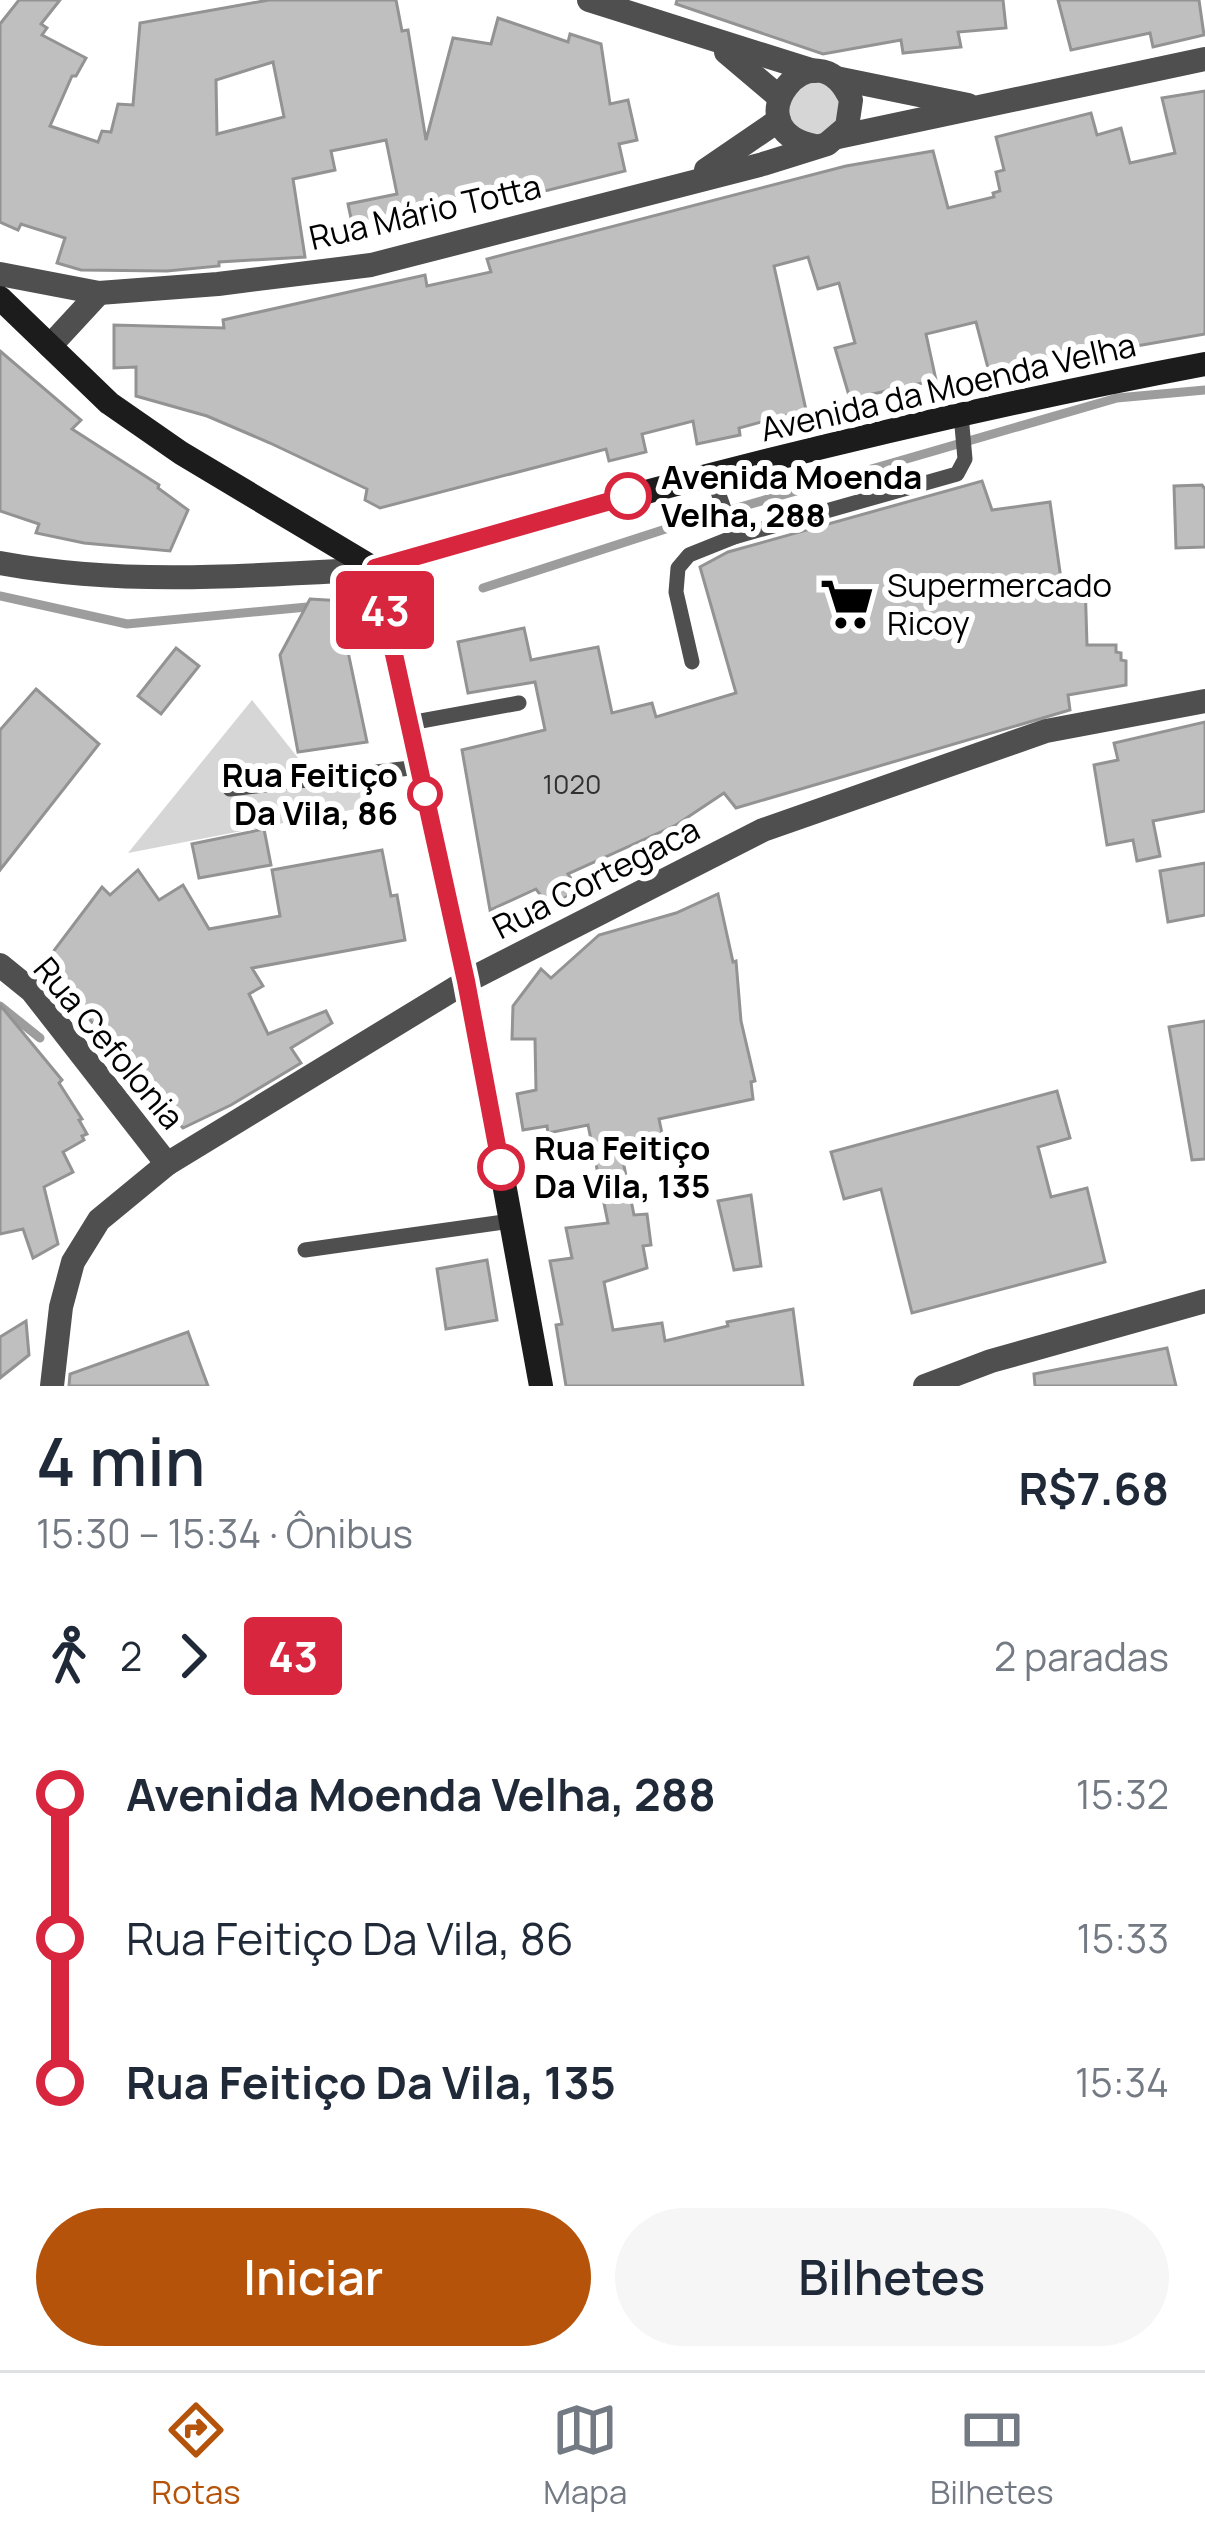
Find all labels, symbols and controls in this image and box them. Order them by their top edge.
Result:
street label: Rua Mário Totta [305,163,545,260]
street label: Avenida da Moenda Velha [756,321,1140,452]
place label: Avenida Moenda Velha, 288 [661,454,922,537]
marker: Avenida Moenda Velha, 288 [606,474,650,518]
place label: Supermercado Ricoy [887,562,1112,645]
line badge: 43 [331,571,439,649]
supermarket icon: Supermercado Ricoy [818,575,876,633]
text: 43 [360,581,410,639]
place label: Rua Feitiço Da Vila, 86 [222,752,398,835]
house number: 1020 [543,765,601,802]
marker: Rua Feitiço Da Vila, 86 [409,778,441,810]
street label: Rua Cortegaca [485,806,707,949]
street label: Rua Cefolonia [24,947,195,1138]
place label: Rua Feitiço Da Vila, 135 [534,1125,710,1208]
marker: Rua Feitiço Da Vila, 135 [479,1145,523,1189]
text: 4 min [36,1416,205,1506]
text: R$7.68 [1019,1457,1169,1519]
text: 15:30 – 15:34 · Ônibus [36,1506,413,1560]
icon: walk [36,1623,102,1689]
icon: forward [160,1623,226,1689]
text: 43 [268,1627,318,1685]
text: 2 [120,1629,142,1683]
text: 2 paradas [994,1629,1169,1683]
text: Avenida Moenda Velha, 288 [126,1763,716,1825]
text: 15:32 [1076,1767,1169,1821]
text: Rua Feitiço Da Vila, 86 [126,1907,574,1969]
text: 15:33 [1076,1911,1169,1965]
text: Rua Feitiço Da Vila, 135 [126,2051,616,2113]
text: 15:34 [1075,2055,1169,2109]
button: Iniciar [36,2208,591,2346]
button: Bilhetes [615,2208,1169,2346]
tab: Rotas [151,2397,241,2514]
tab: Mapa [543,2397,627,2514]
tab: Bilhetes [930,2397,1054,2514]

